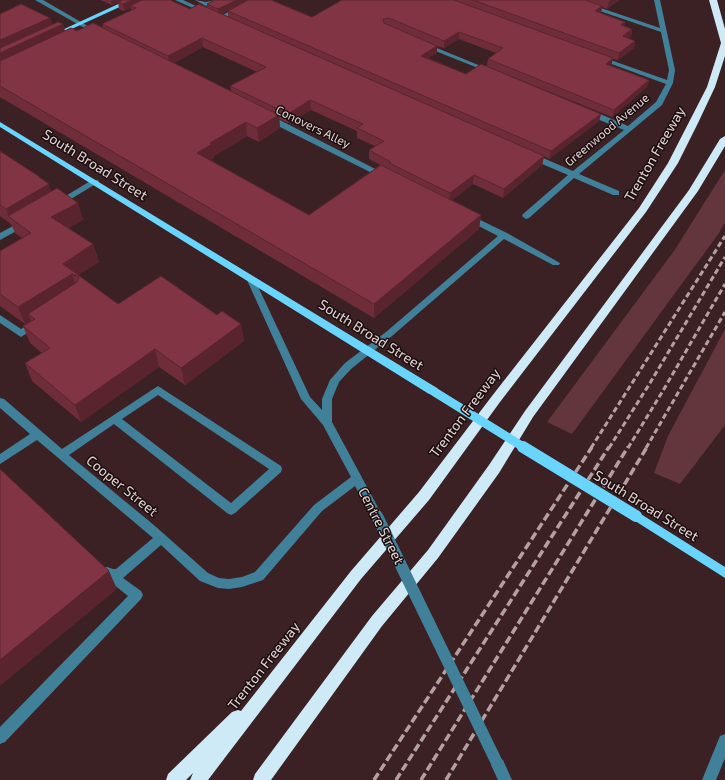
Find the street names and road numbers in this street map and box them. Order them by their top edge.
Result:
street label: Greenwood Avenue [562,91,652,169]
street label: Conovers Alley [273,103,353,151]
street label: Trenton Freeway [621,104,689,204]
street label: South Broad Street [40,126,150,204]
street label: South Broad Street [316,296,426,374]
street label: Trenton Freeway [426,365,504,461]
street label: Cooper Street [83,452,161,520]
street label: South Broad Street [591,467,701,545]
street label: Centre Street [354,485,408,567]
street label: Trenton Freeway [224,619,304,713]

